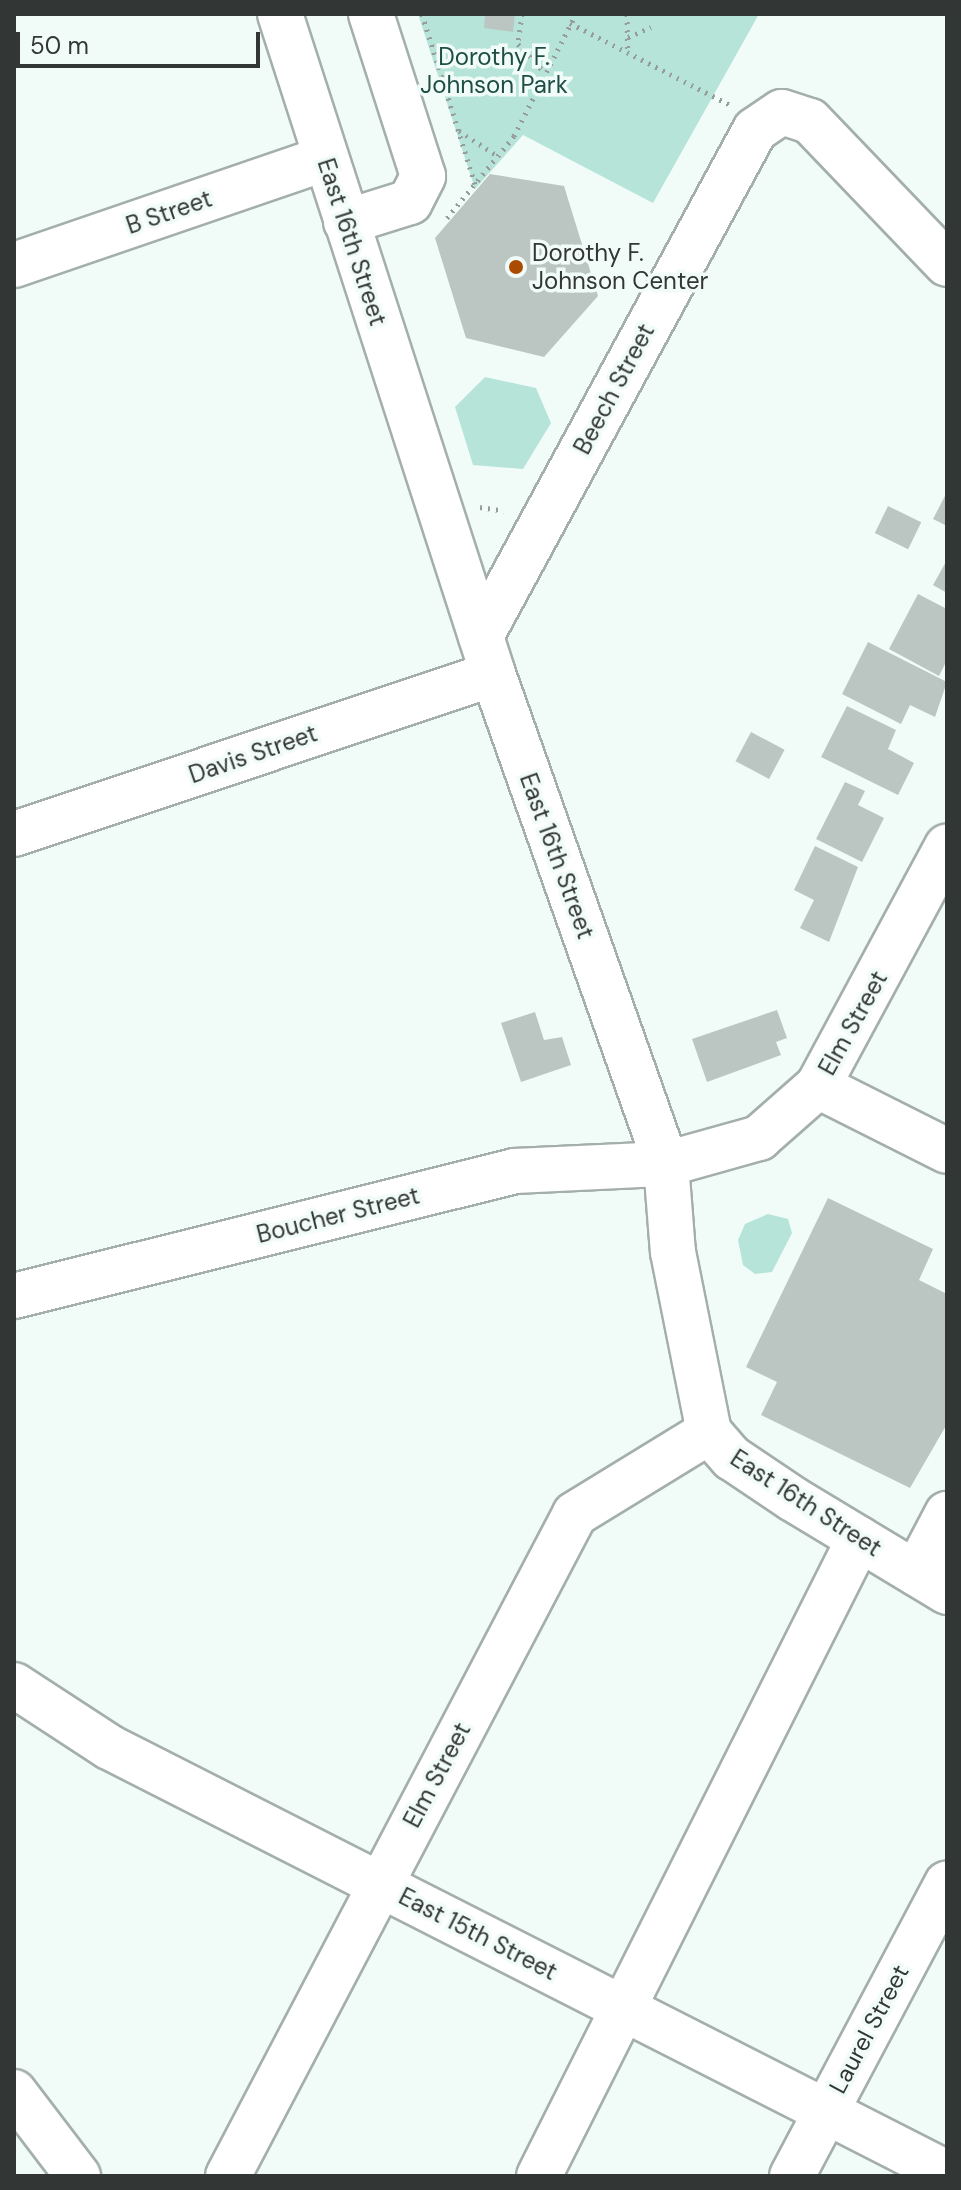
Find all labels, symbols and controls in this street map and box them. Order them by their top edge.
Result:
scale bar [20,16,264,66]
text: 50 m [30,30,89,61]
park label: Dorothy F. Johnson Park [420,43,568,99]
street label: East 16th Street [311,155,393,329]
street label: B Street [122,184,216,240]
place label: Dorothy F. Johnson Center [532,239,708,295]
marker: Dorothy F. Johnson Center [507,258,525,276]
street label: Beech Street [568,319,660,459]
street label: Davis Street [185,719,321,789]
street label: East 16th Street [514,769,600,943]
street label: Elm Street [813,966,893,1080]
street label: Boucher Street [254,1181,422,1249]
street label: East 16th Street [725,1444,887,1562]
street label: Elm Street [397,1718,477,1832]
street label: East 15th Street [394,1882,562,1986]
street label: Laurel Street [823,1960,915,2098]

